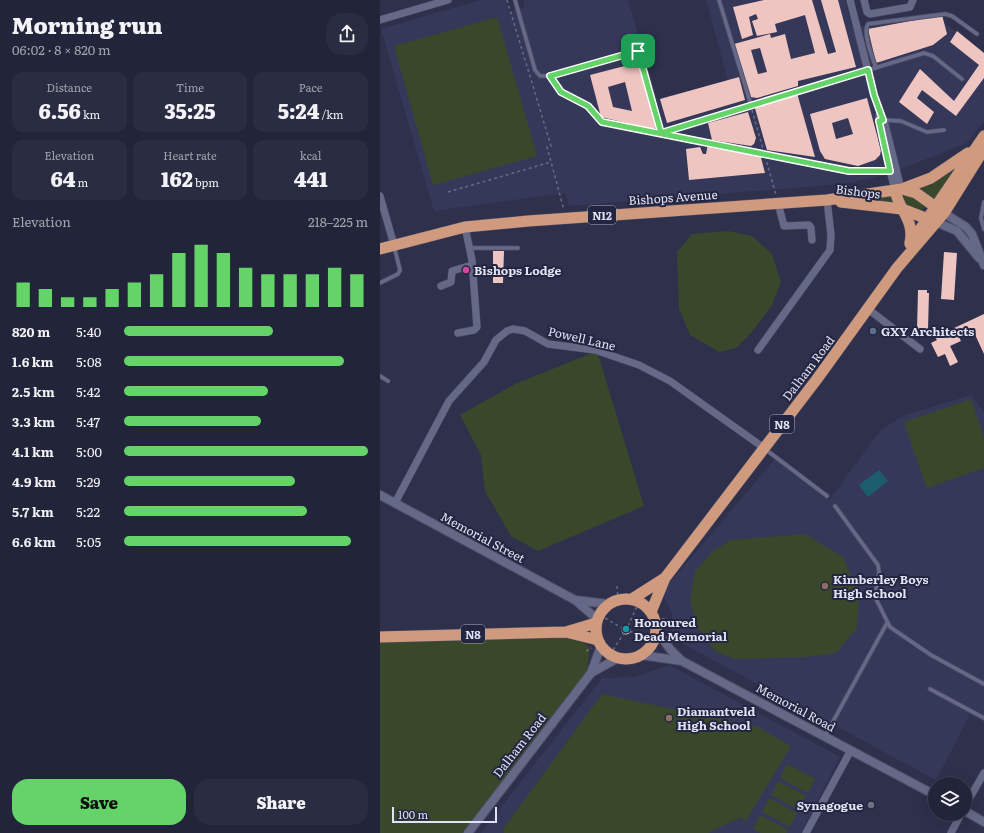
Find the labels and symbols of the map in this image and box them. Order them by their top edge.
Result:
pin [621,34,655,68]
street label: Bishops [835,179,882,203]
street label: Bishops Avenue [628,185,718,209]
road number: N12 [588,206,616,224]
place label: Bishops Lodge [474,261,562,279]
marker: Bishops Lodge [461,265,471,275]
street label: Powell Lane [546,321,618,355]
place label: GXY Architects [881,322,974,340]
marker: GXY Architects [868,326,878,336]
street label: Dalham Road [778,331,839,404]
road number: N8 [770,415,794,433]
street label: Memorial Street [438,507,529,567]
place label: Kimberley Boys High School [833,570,929,602]
marker: Kimberley Boys High School [820,581,830,591]
place label: Honoured Dead Memorial [634,613,728,645]
marker: Honoured Dead Memorial [621,624,631,634]
road number: N8 [461,625,485,643]
street label: Memorial Road [753,678,840,736]
place label: Diamantveld High School [677,702,756,734]
street label: Dalham Road [488,709,550,781]
marker: Diamantveld High School [664,713,674,723]
place label: Synagogue [797,796,863,814]
marker: Synagogue [866,800,876,810]
scale bar [392,805,497,824]

